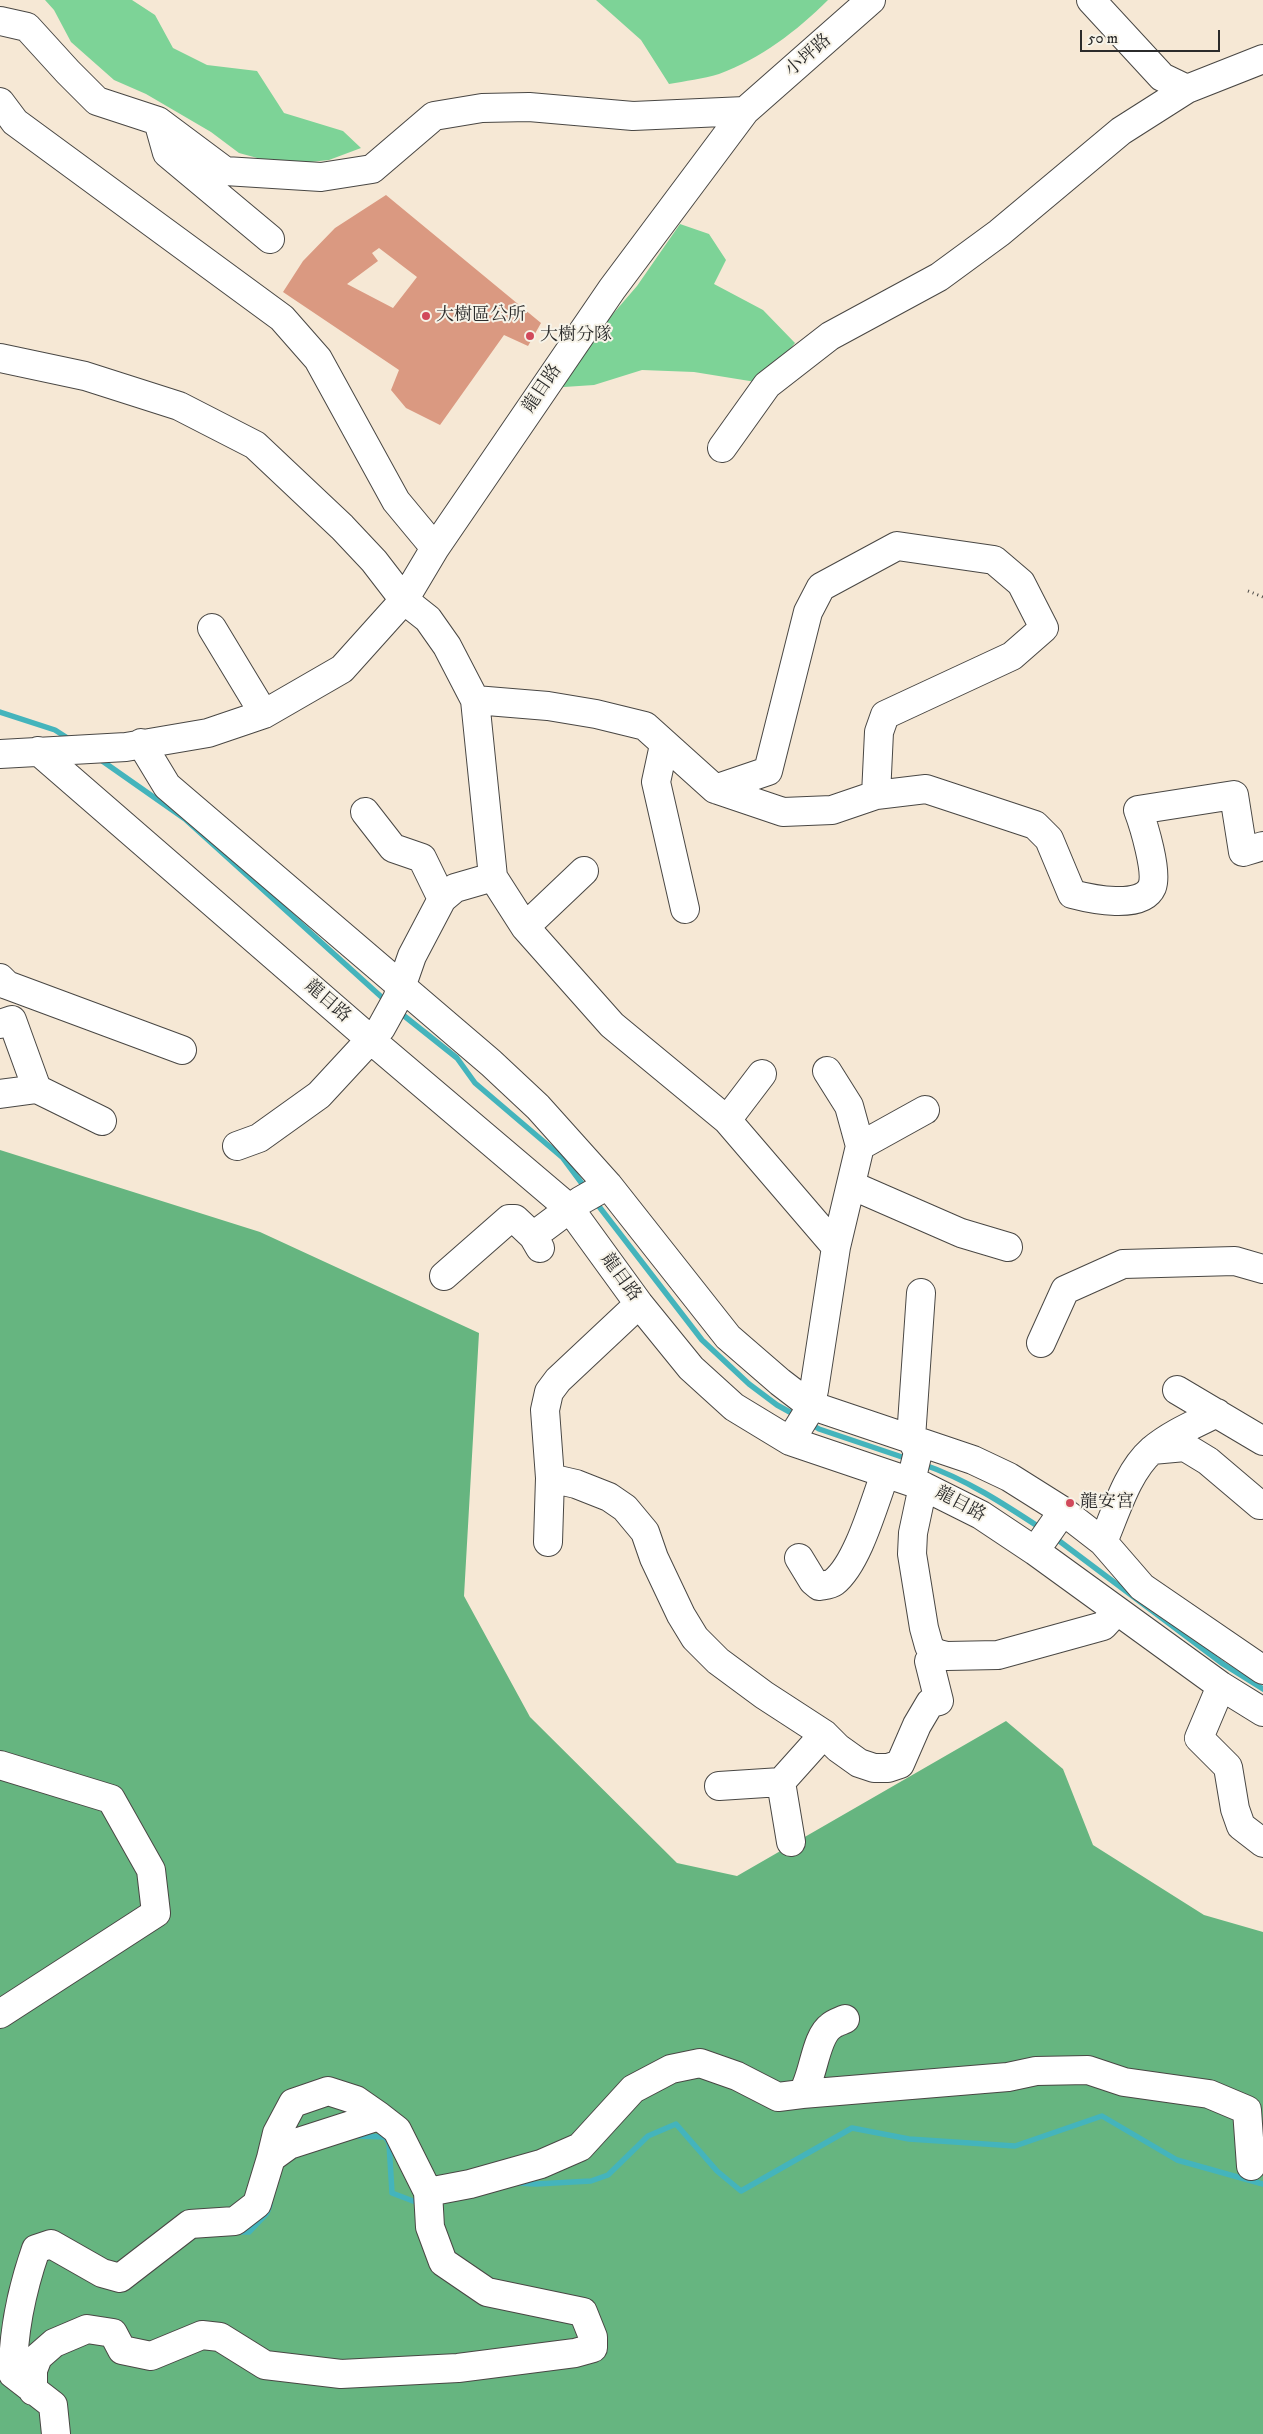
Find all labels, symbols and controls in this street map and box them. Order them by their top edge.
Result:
scale bar [1083,20,1223,52]
text: 50 m [1088,29,1118,48]
street label: 小坪路 [782,30,836,82]
place label: 大樹區公所 [436,305,526,327]
marker: 大樹區公所 [420,310,432,322]
place label: 大樹分隊 [540,325,612,347]
marker: 大樹分隊 [524,330,536,342]
street label: 龍目路 [519,361,567,417]
street label: 龍目路 [300,976,354,1028]
street label: 龍目路 [595,1250,645,1306]
street label: 龍目路 [931,1483,989,1527]
place label: 龍安宮 [1080,1492,1134,1514]
marker: 龍安宮 [1064,1497,1076,1509]

